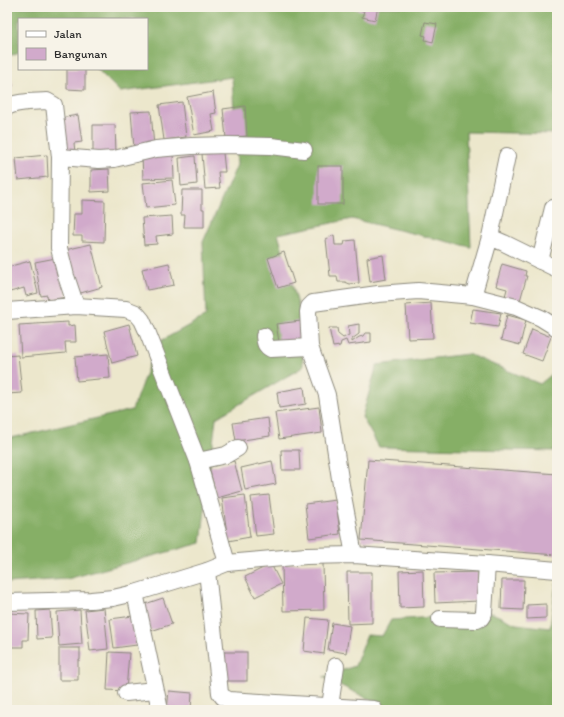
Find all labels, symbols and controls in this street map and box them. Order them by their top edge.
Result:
legend [18,18,148,70]
text: Jalan [54,27,82,41]
text: Bangunan [54,47,107,61]

